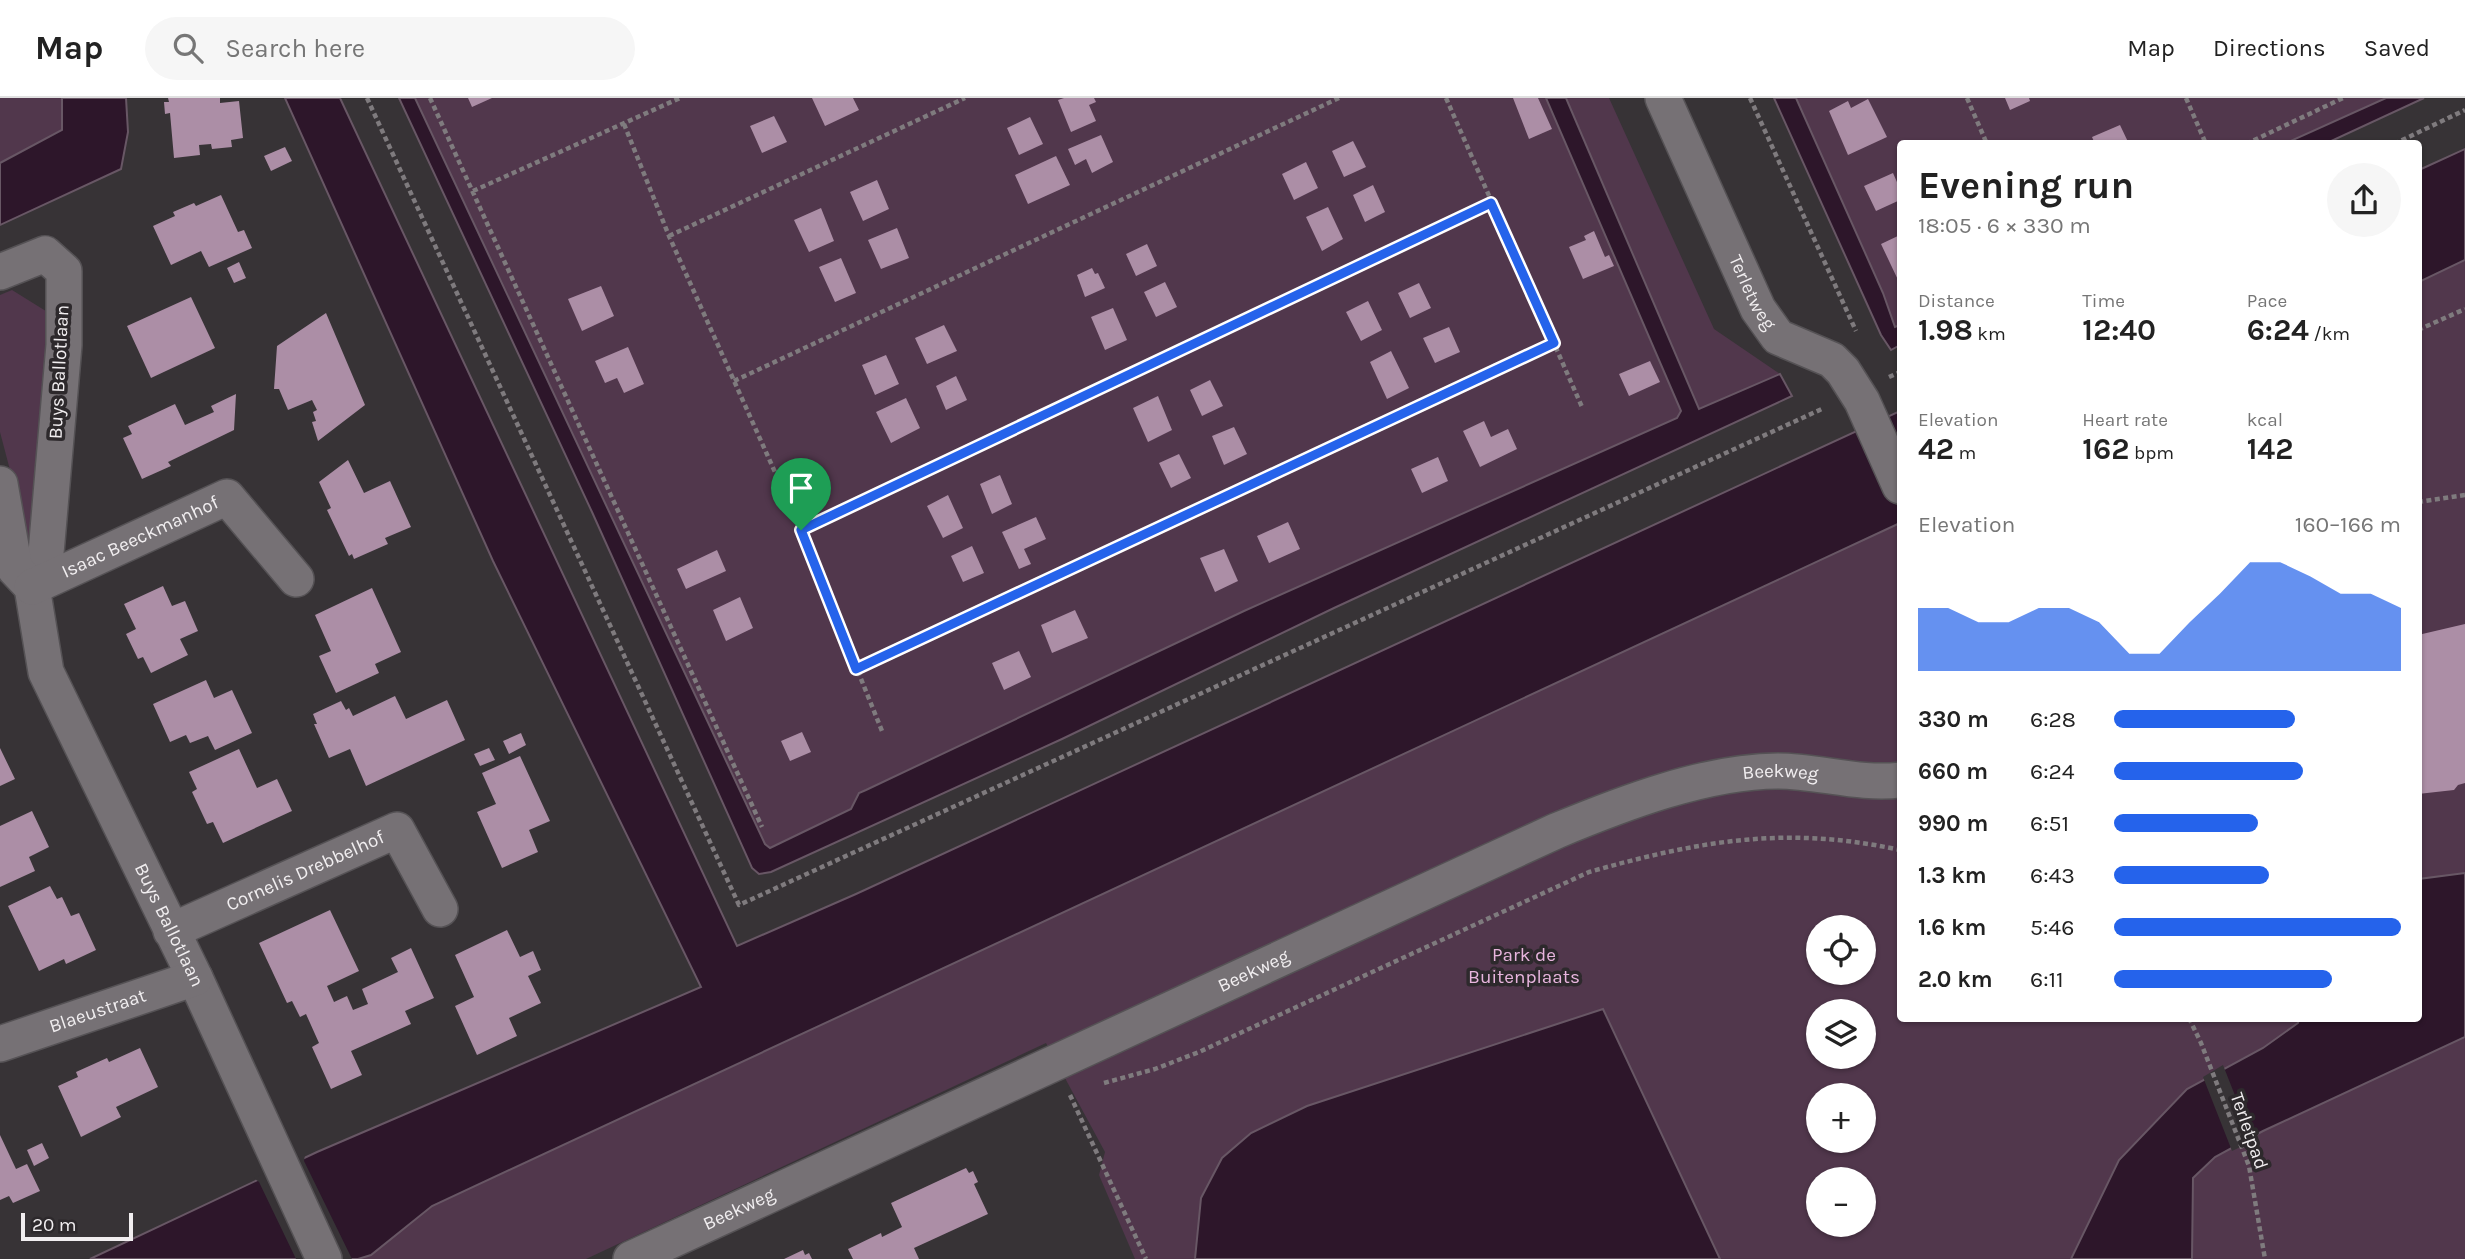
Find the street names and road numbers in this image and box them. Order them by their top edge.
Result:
street label: Terletweg [1724,252,1781,335]
street label: Buys Ballotlaan [44,304,74,440]
street label: Isaac Beeckmanhof [58,491,223,583]
street label: Beekweg [1741,760,1820,785]
street label: Cornelis Drebbelhof [223,826,388,916]
street label: Buys Ballotlaan [130,859,209,990]
street label: Beekweg [1214,945,1293,997]
street label: Blaeustraat [46,984,149,1038]
street label: Terletpad [2226,1090,2272,1172]
street label: Beekweg [700,1183,778,1235]

